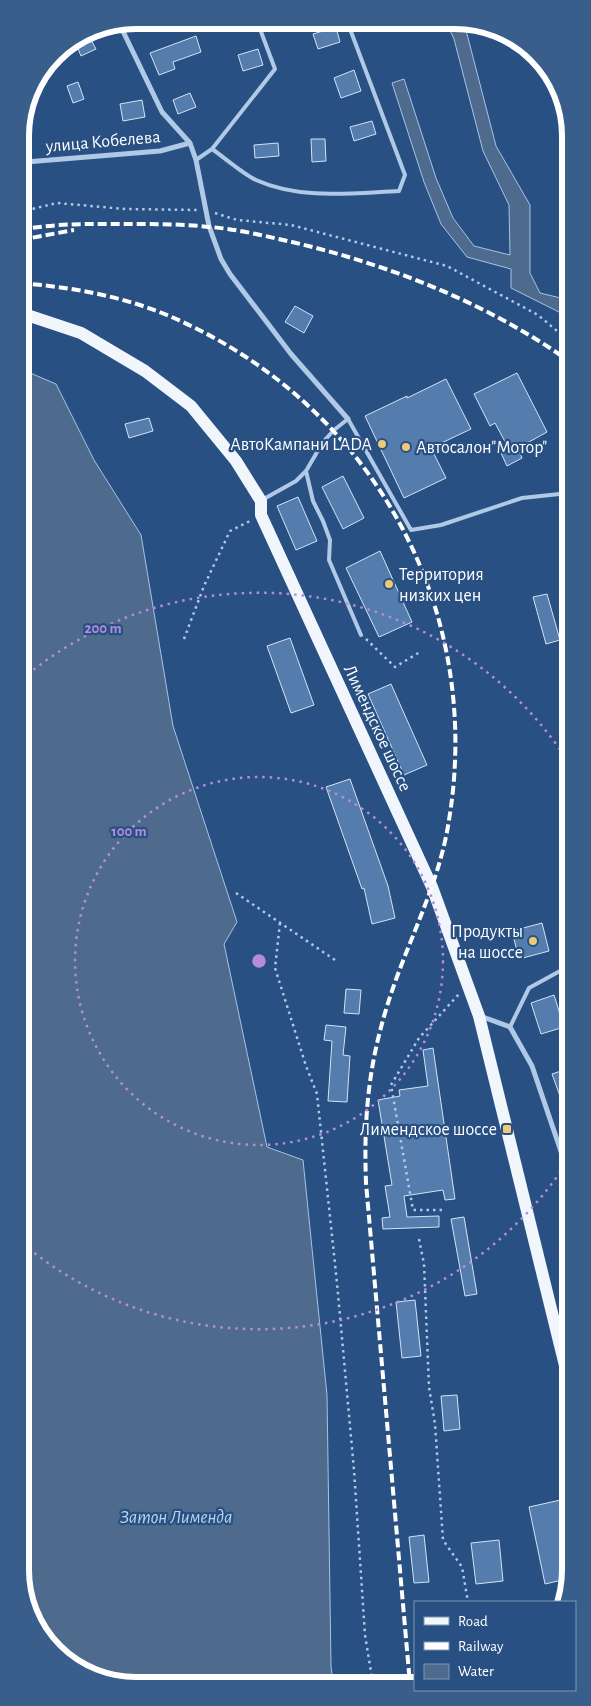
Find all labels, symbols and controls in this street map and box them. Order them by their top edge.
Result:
street label: улица Кобелева [44,127,161,156]
place label: АвтоКампани LADA [230,436,373,454]
marker: АвтоКампани LADA [376,438,388,450]
place label: Автосалон"Мотор" [416,439,547,457]
marker: Автосалон"Мотор" [400,441,412,453]
place label: Территория низких цен [399,566,484,605]
marker: Территория низких цен [383,578,395,590]
text: 200 m [84,621,122,636]
street label: Лимендское шоссе [340,662,414,794]
text: 100 m [111,824,147,839]
place label: Продукты на шоссе [451,923,523,962]
marker: Продукты на шоссе [527,935,539,947]
centre of rings [250,952,268,970]
place label: Лимендское шоссе [360,1121,497,1139]
marker: Лимендское шоссе [501,1123,513,1135]
water label: Затон Лименда [120,1508,232,1527]
legend [414,1601,576,1691]
text: Road [458,1614,488,1629]
text: Railway [458,1639,504,1654]
text: Water [458,1664,494,1679]

